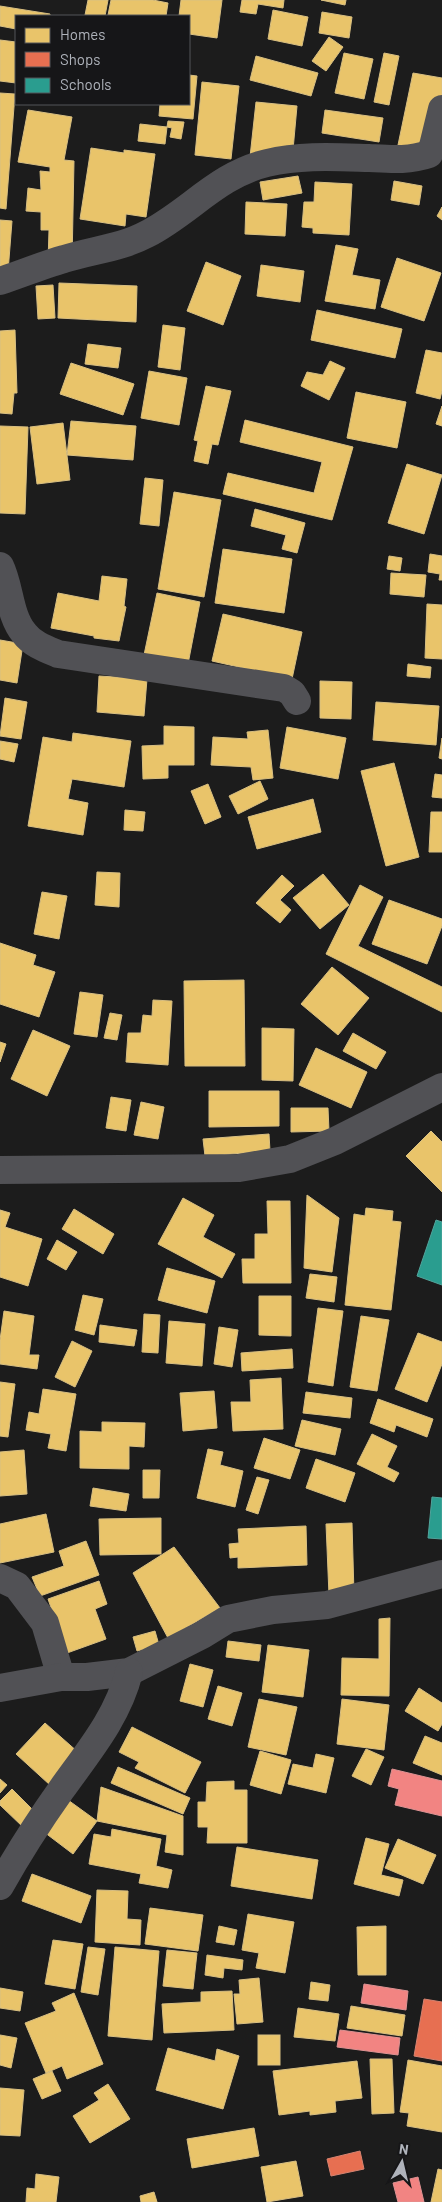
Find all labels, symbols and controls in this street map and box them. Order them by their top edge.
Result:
legend [15,15,190,105]
text: Homes [60,25,105,43]
text: Shops [60,50,100,68]
text: Schools [60,75,112,93]
north arrow [377,2137,427,2187]
text: N [398,2140,410,2158]

